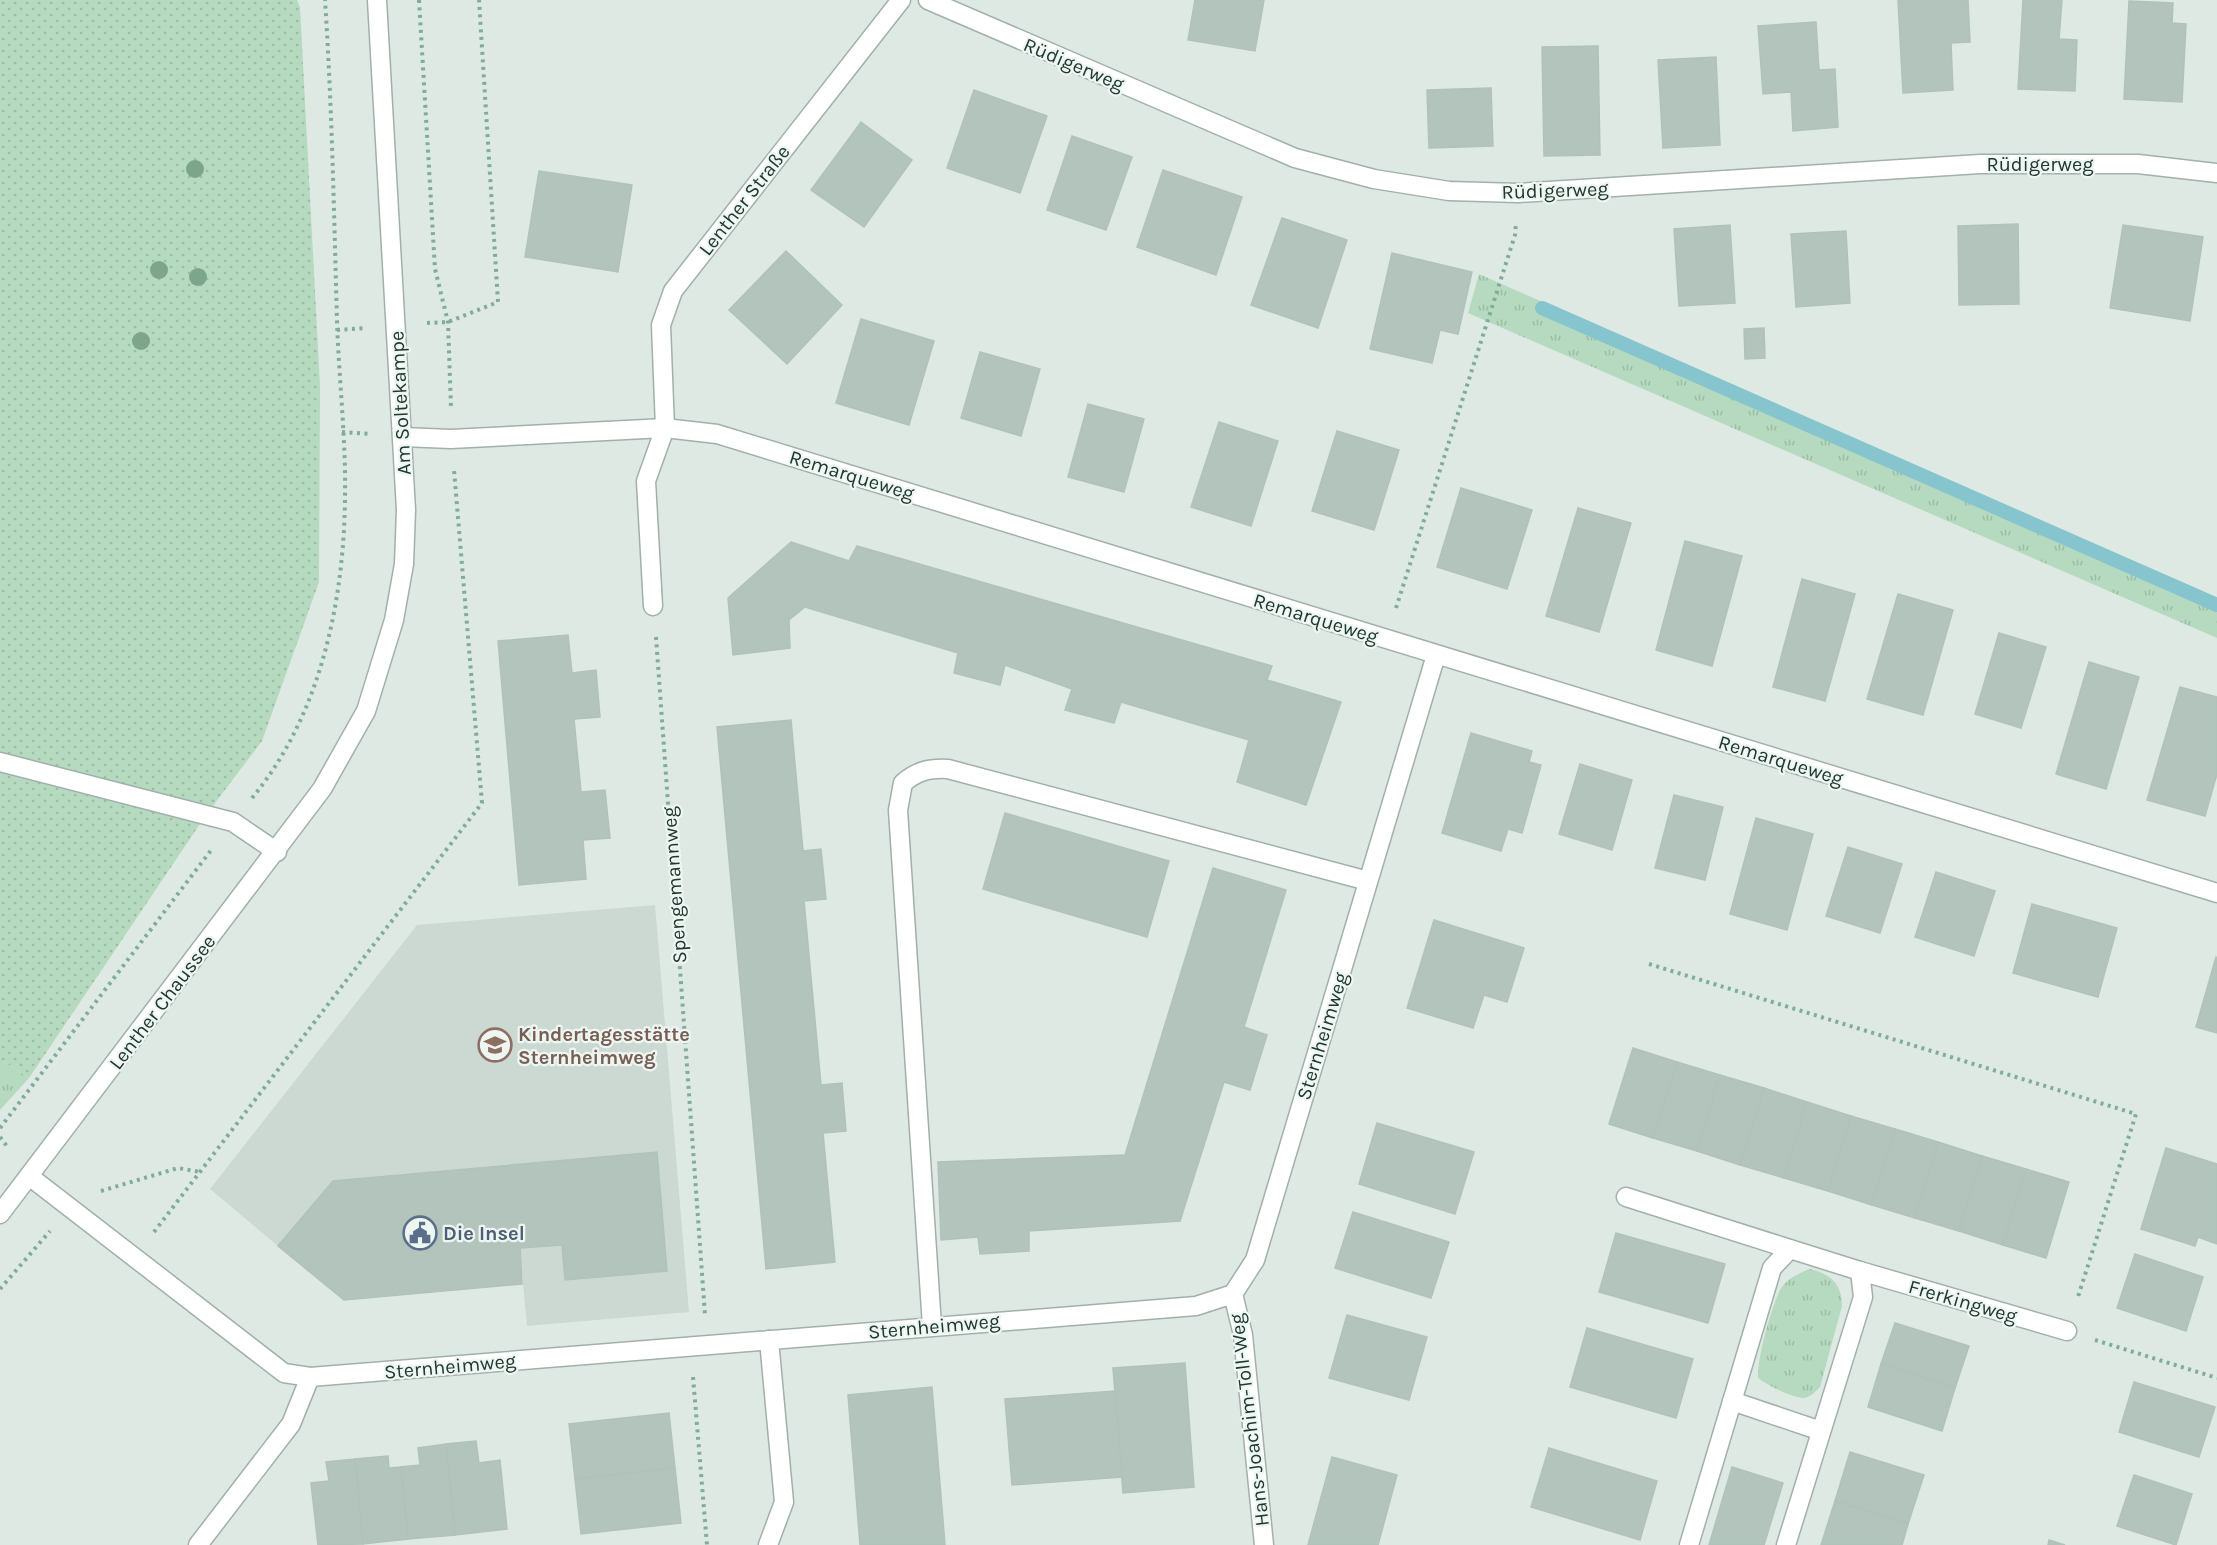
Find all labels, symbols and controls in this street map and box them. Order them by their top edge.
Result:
street label: Rüdigerweg [1020,33,1128,96]
street label: Lenther Straße [694,140,795,260]
street label: Rüdigerweg [1986,153,2094,176]
street label: Rüdigerweg [1501,177,1609,204]
street label: Am Soltekampe [385,330,416,476]
street label: Remarqueweg [787,446,917,505]
street label: Remarqueweg [1251,589,1381,648]
street label: Remarqueweg [1716,731,1846,790]
street label: Spengemannweg [658,806,691,964]
street label: Lenther Chaussee [104,930,220,1074]
street label: Sternheimweg [1292,970,1353,1103]
place label: Kindertagesstätte Sternheimweg [518,1023,690,1069]
school or university icon: Kindertagesstätte Sternheimweg [477,1027,513,1063]
public building icon: Die Insel [402,1215,438,1251]
place label: Die Insel [443,1222,525,1245]
street label: Frerkingweg [1906,1275,2020,1328]
street label: Sternheimweg [867,1309,1001,1344]
street label: Hans-Joachim-Toll-Weg [1225,1312,1274,1528]
street label: Sternheimweg [383,1349,517,1384]

